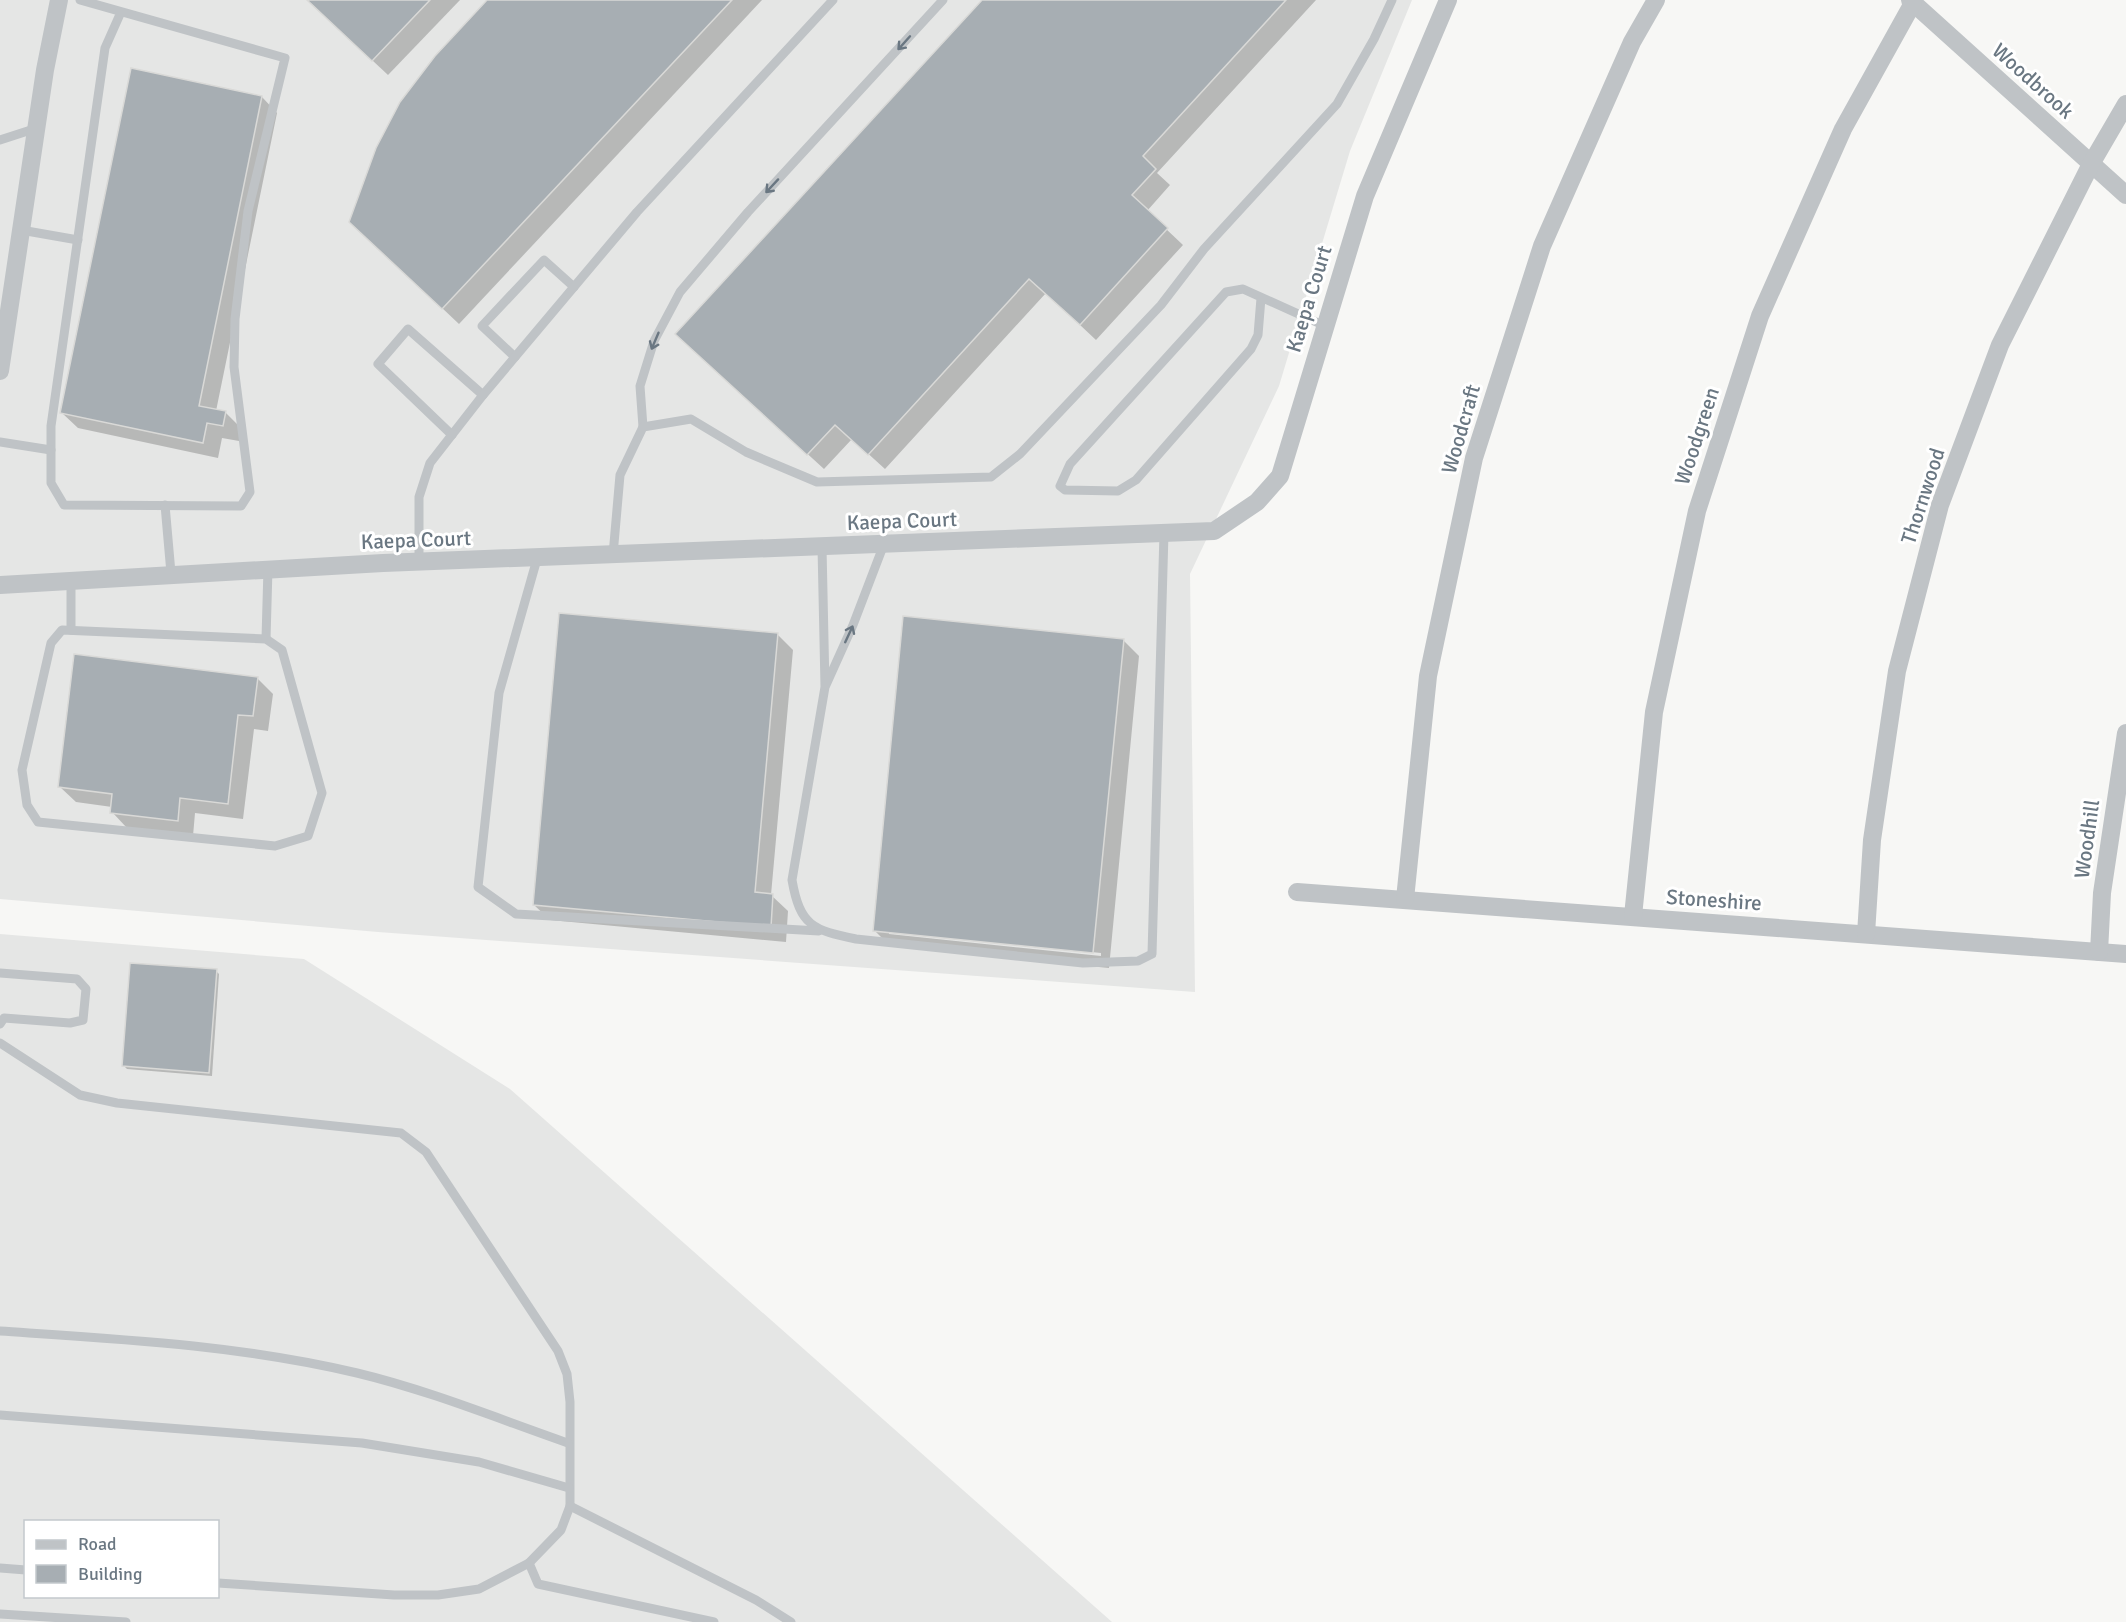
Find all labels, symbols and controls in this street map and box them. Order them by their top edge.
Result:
one-way arrow [897,35,911,50]
street label: Woodbrook [1987,38,2079,125]
one-way arrow [764,179,779,194]
street label: Kaepa Court [1280,242,1338,356]
one-way arrow [649,331,660,350]
street label: Woodcraft [1436,381,1486,477]
street label: Woodgreen [1669,384,1725,488]
street label: Thornwood [1895,445,1951,547]
street label: Kaepa Court [846,506,958,536]
street label: Kaepa Court [360,525,472,555]
one-way arrow [844,625,856,643]
street label: Woodhill [2069,798,2105,880]
street label: Stoneshire [1665,884,1763,916]
legend [24,1520,219,1598]
text: Road [78,1533,117,1555]
text: Building [78,1563,142,1585]

